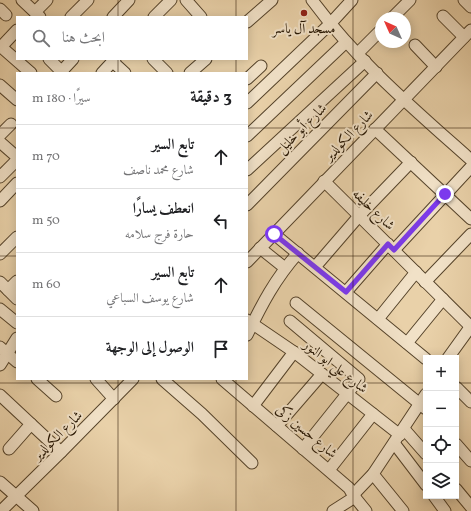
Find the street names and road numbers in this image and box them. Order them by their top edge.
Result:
street label: شارع أبو خليل [271,98,332,159]
street label: شارع الكولدير [319,106,379,168]
street label: شارع خليفه [347,185,398,236]
street label: شارع علي ابو النور [296,335,371,400]
street label: شارع حسين زكى [271,400,342,464]
street label: شارع الكولدير [27,407,88,467]

